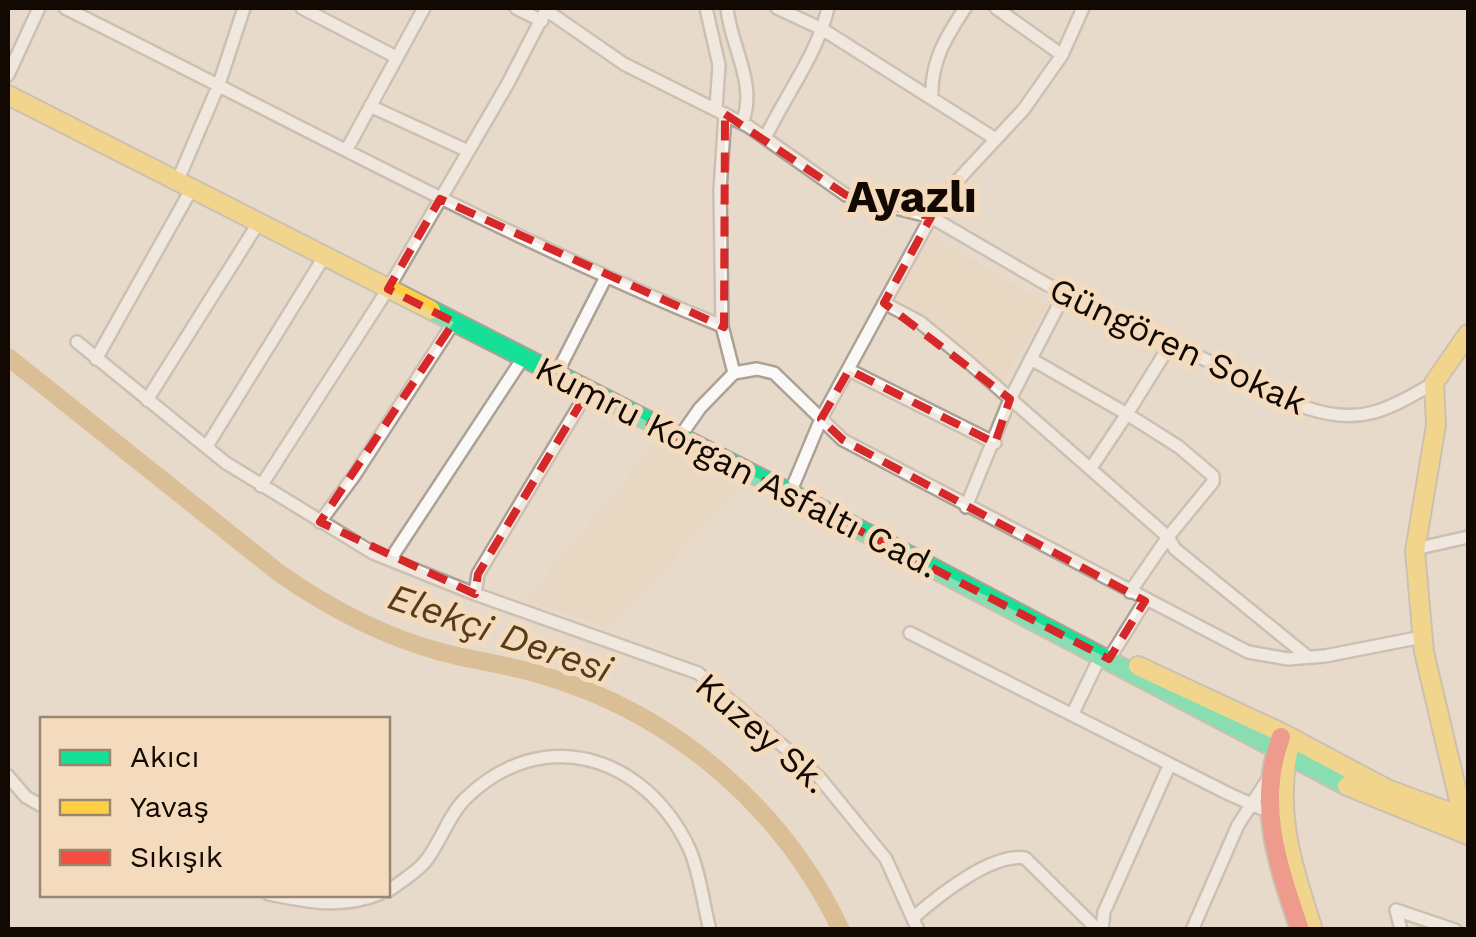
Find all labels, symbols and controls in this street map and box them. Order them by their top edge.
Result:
district label: Ayazlı [847,170,977,223]
street label: Güngören Sokak [1043,268,1313,424]
street label: Kumru Korgan Asfaltı Cad. [529,347,945,587]
water label: Elekçi Deresi [383,574,619,692]
street label: Kuzey Sk. [687,664,837,802]
legend [40,717,390,897]
text: Akıcı [130,739,200,774]
text: Yavaş [130,789,209,824]
text: Sıkışık [130,839,223,874]

